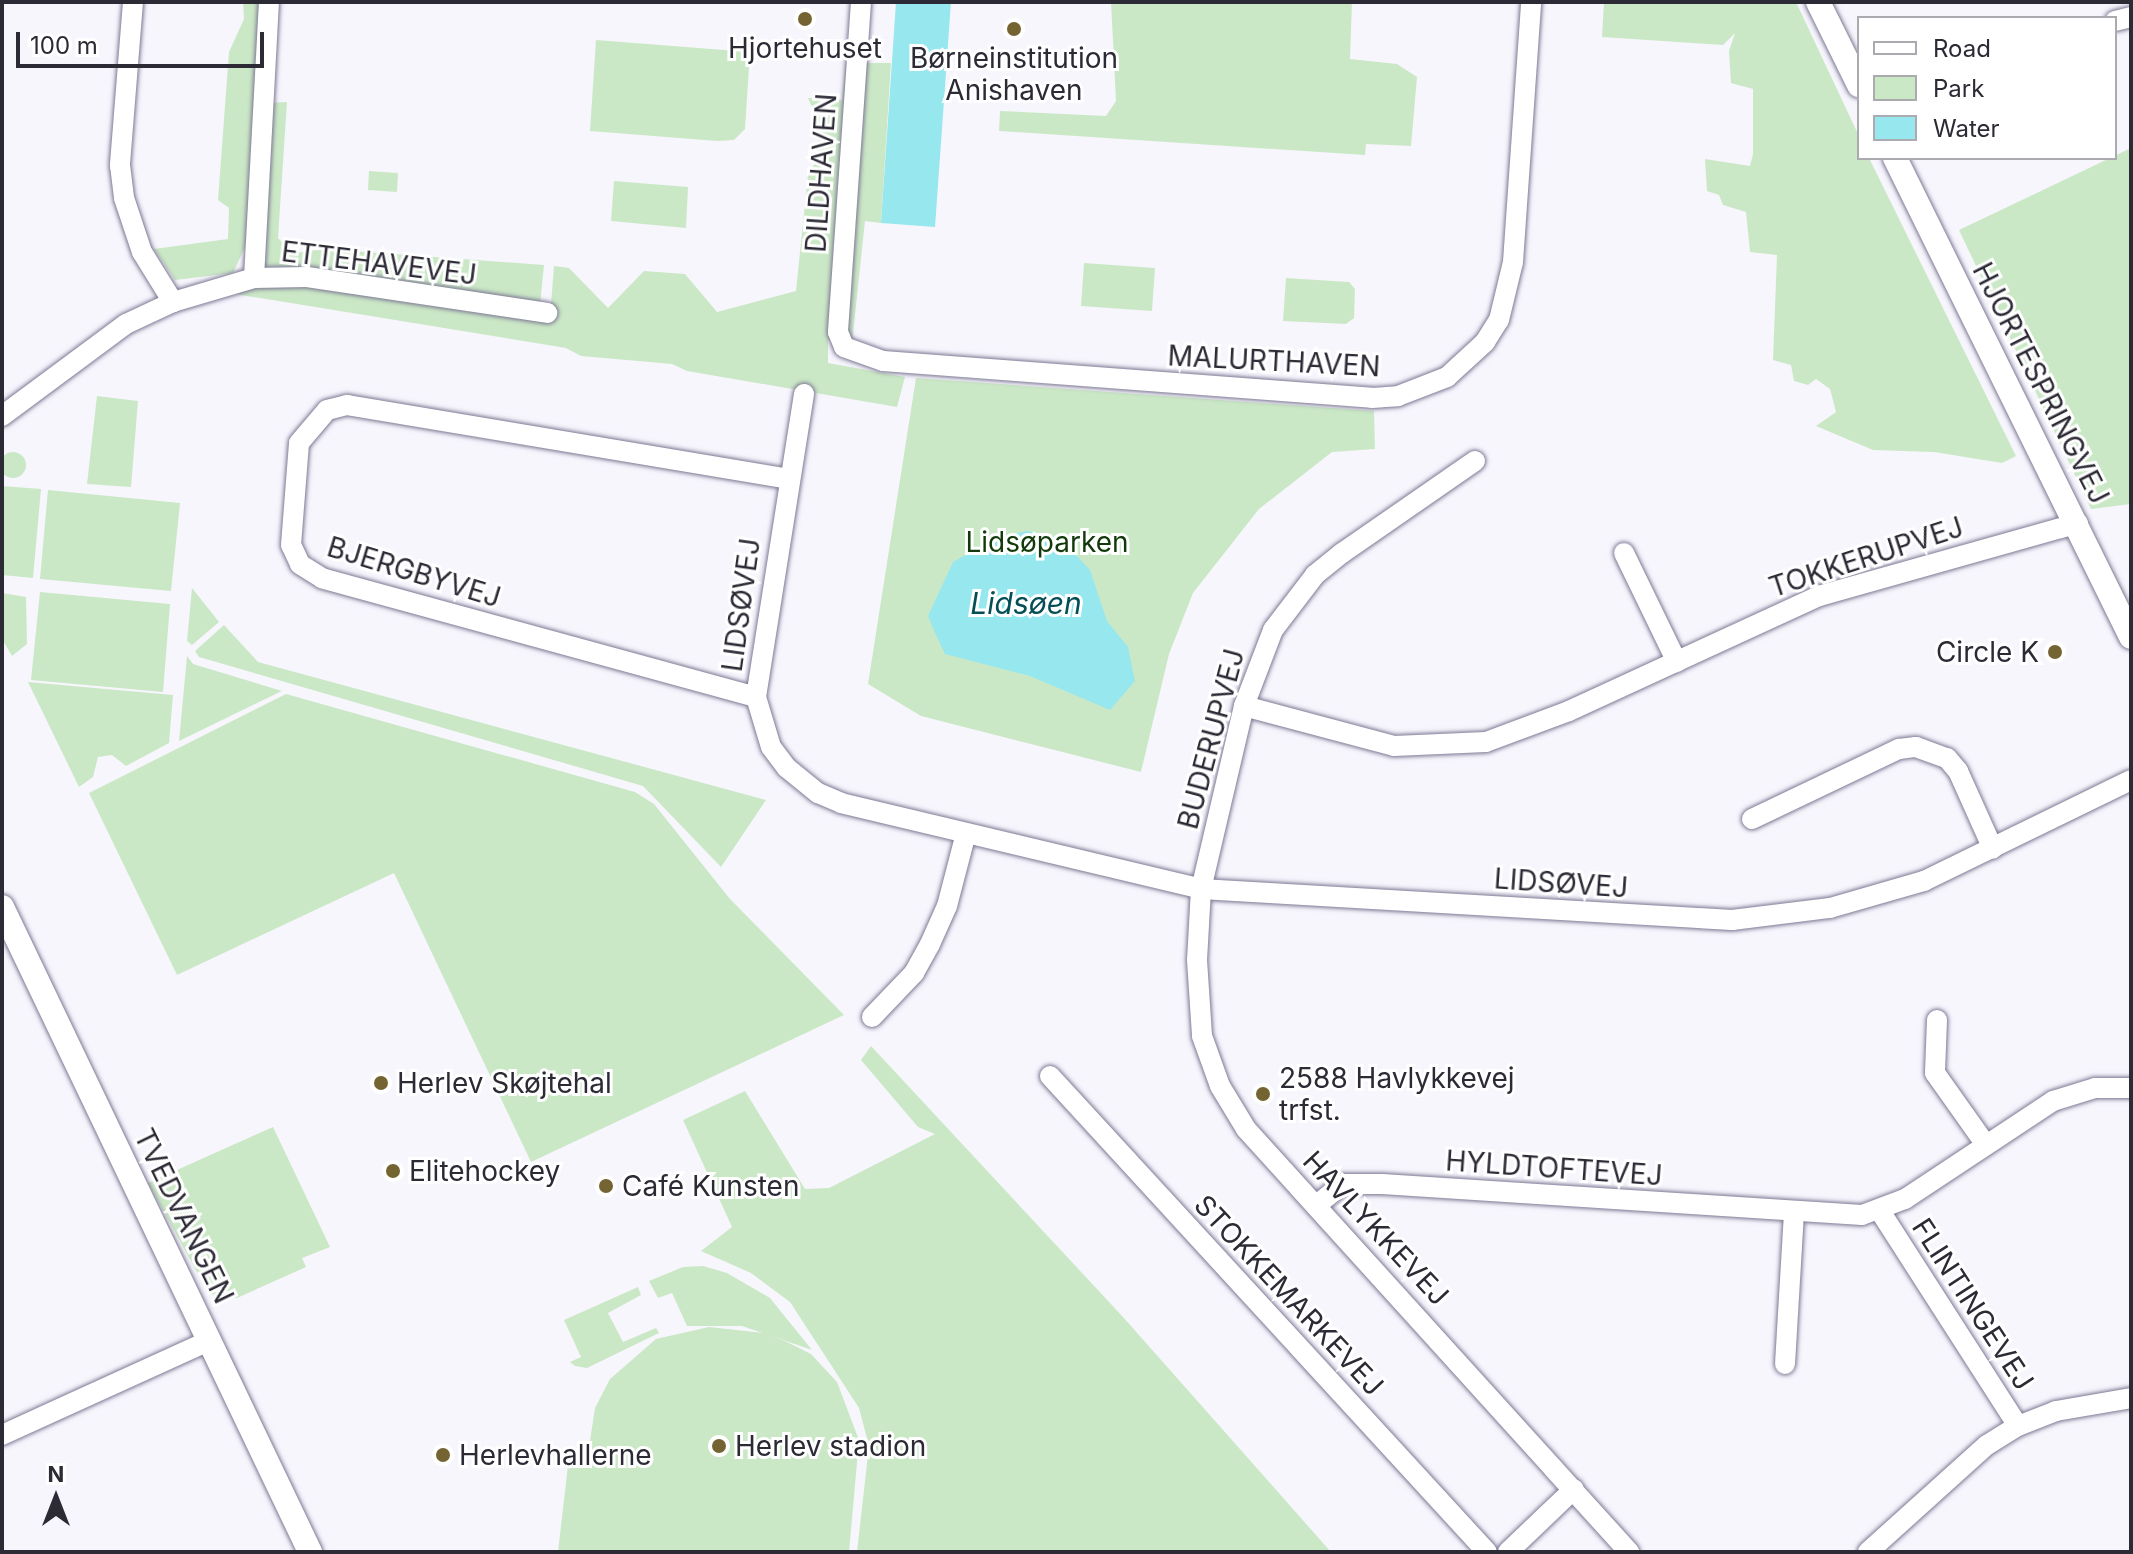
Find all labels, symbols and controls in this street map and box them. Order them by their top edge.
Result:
marker: Hjortehuset [796,10,814,28]
scale bar [20,16,268,66]
legend [1857,16,2117,160]
marker: Børneinstitution Anishaven [1005,20,1023,38]
text: 100 m [30,31,98,60]
place label: Hjortehuset [728,31,882,65]
text: Road [1933,34,1991,63]
place label: Børneinstitution Anishaven [910,41,1118,107]
text: Park [1933,74,1984,103]
street label: DILDHAVEN [799,92,843,254]
text: Water [1933,114,2000,143]
street label: ETTEHAVEVEJ [280,234,478,292]
street label: HJORTESPRINGVEJ [1966,257,2116,509]
street label: MALURTHAVEN [1167,339,1381,383]
street label: TOKKERUPVEJ [1765,510,1967,604]
park label: Lidsøparken [965,525,1129,559]
street label: BJERGBYVEJ [323,530,505,614]
street label: LIDSØVEJ [715,536,767,674]
water label: Lidsøen [970,585,1082,621]
place label: Circle K [1936,635,2039,669]
marker: Circle K [2046,643,2064,661]
street label: BUDERUPVEJ [1171,645,1251,833]
street label: LIDSØVEJ [1493,862,1629,904]
place label: 2588 Havlykkevej trfst. [1279,1061,1515,1127]
place label: Herlev Skøjtehal [397,1066,612,1100]
marker: Herlev Skøjtehal [372,1074,390,1092]
marker: 2588 Havlykkevej trfst. [1254,1085,1272,1103]
street label: TVEDVANGEN [127,1123,241,1309]
street label: HAVLYKKEVEJ [1296,1144,1456,1312]
street label: HYLDTOFTEVEJ [1444,1144,1664,1192]
place label: Elitehockey [409,1154,560,1188]
marker: Elitehockey [384,1162,402,1180]
place label: Café Kunsten [622,1169,799,1203]
marker: Café Kunsten [597,1177,615,1195]
street label: STOKKEMARKEVEJ [1188,1188,1390,1402]
street label: FLINTINGEVEJ [1905,1212,2041,1396]
place label: Herlev stadion [735,1429,926,1463]
marker: Herlev stadion [710,1437,728,1455]
place label: Herlevhallerne [459,1438,652,1472]
marker: Herlevhallerne [434,1446,452,1464]
north arrow [16,1458,96,1538]
text: N [48,1461,64,1487]

